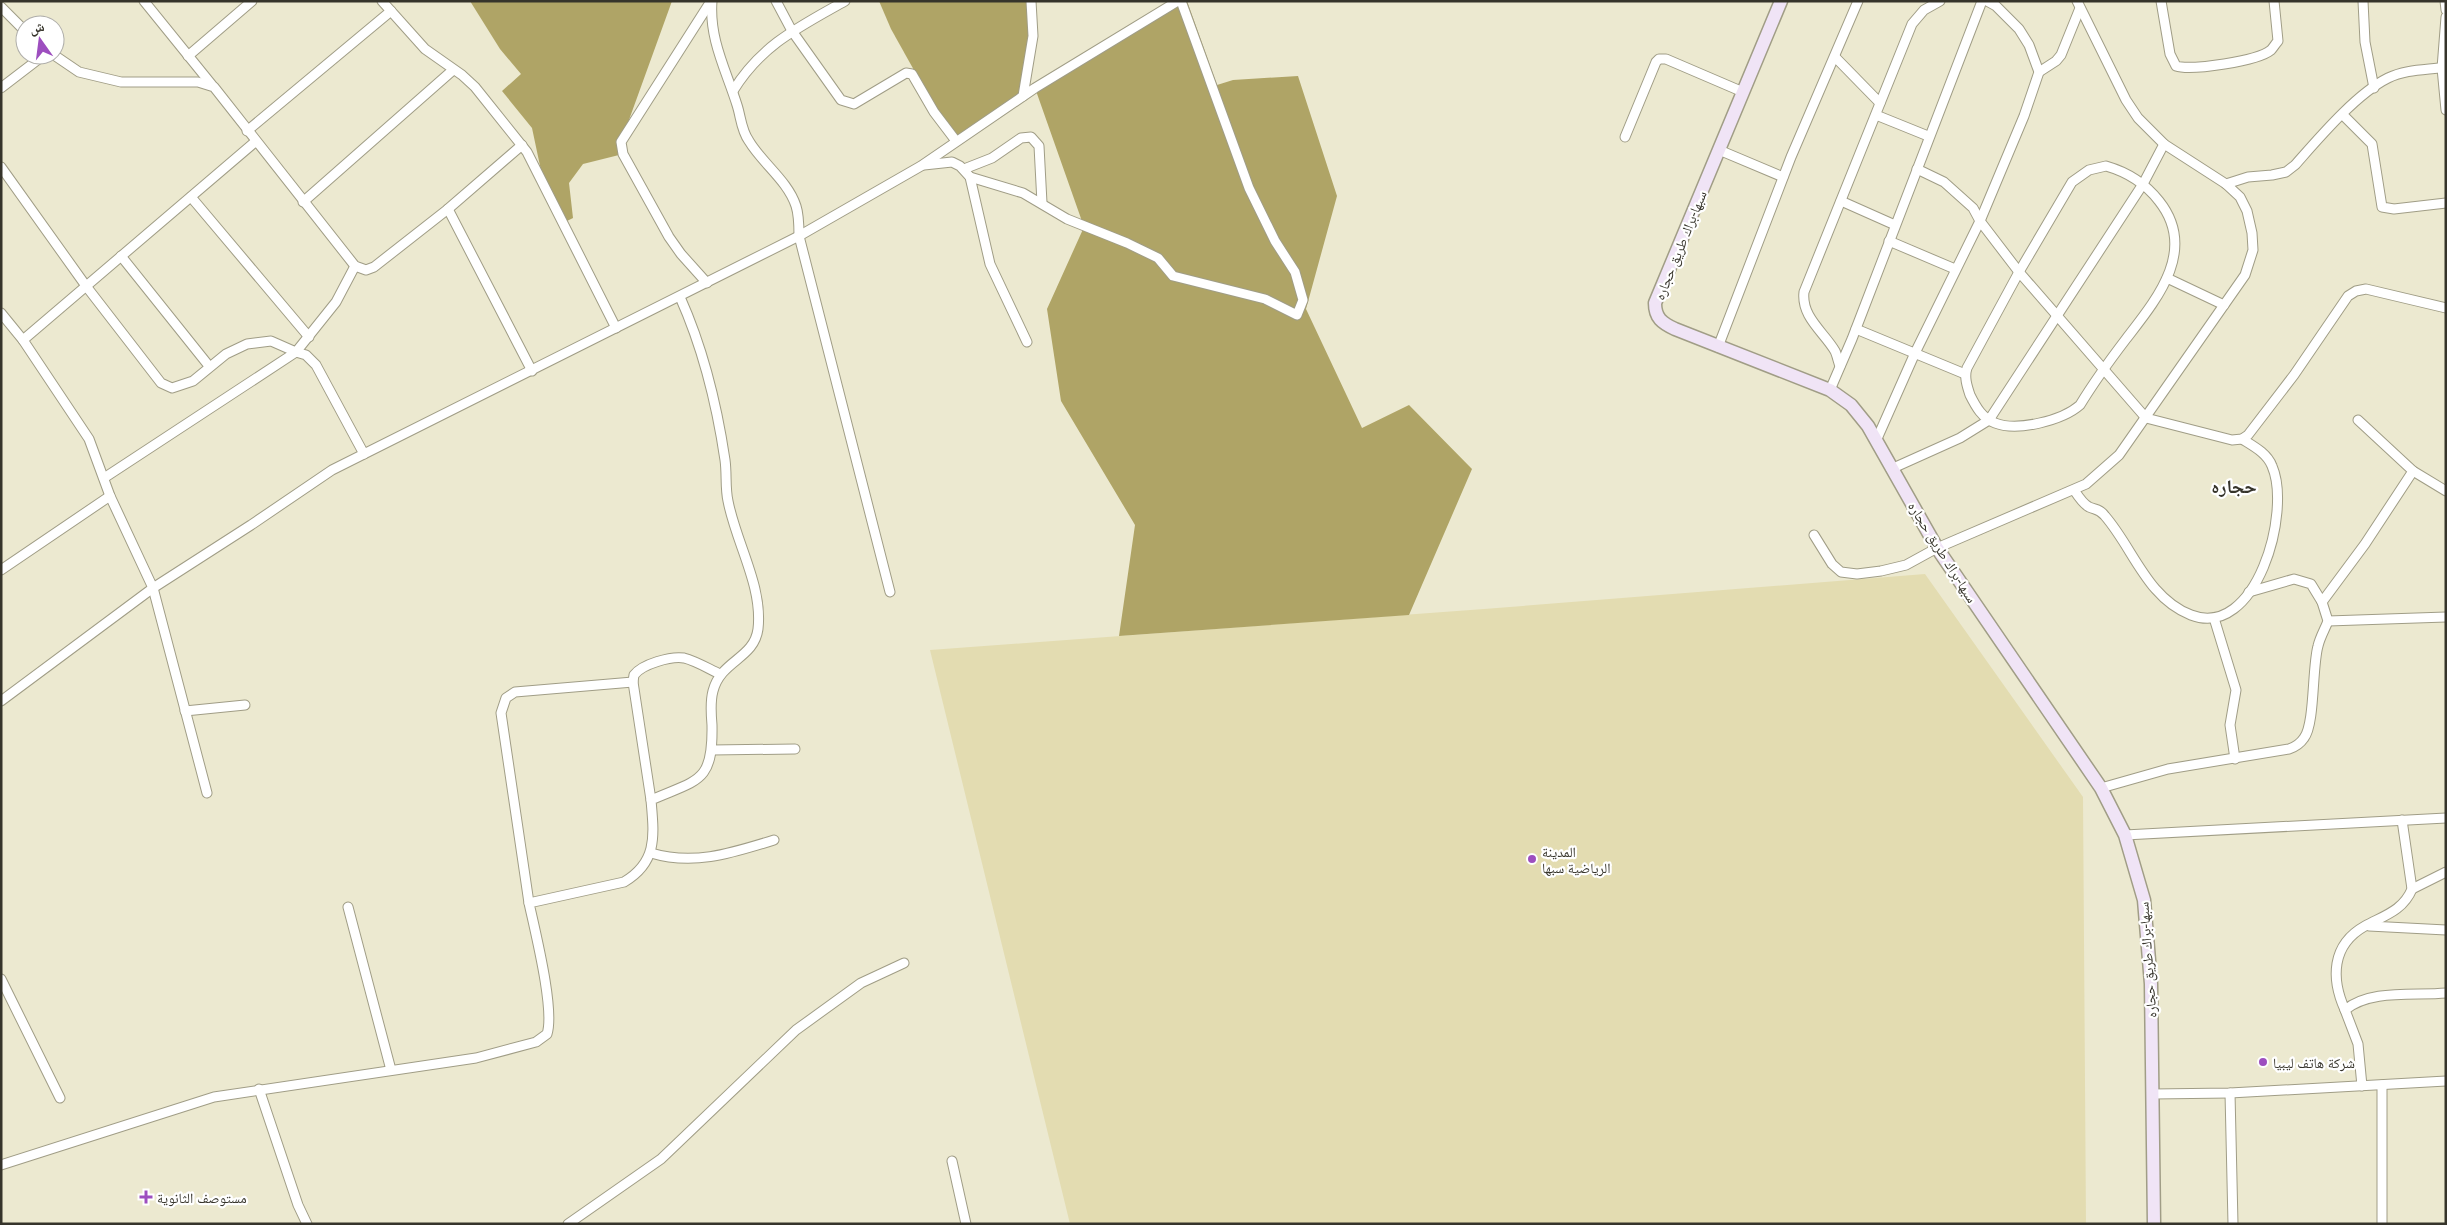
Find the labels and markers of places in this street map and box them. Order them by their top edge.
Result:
place label: المدينة الرياضية سبها [1542,842,1611,877]
marker: المدينة الرياضية سبها [1526,853,1538,865]
place label: شركة هاتف ليبيا [2273,1053,2355,1072]
marker: شركة هاتف ليبيا [2257,1056,2269,1068]
place label: مستوصف الثانوية [157,1188,247,1207]
marker: مستوصف الثانوية [139,1190,153,1204]

